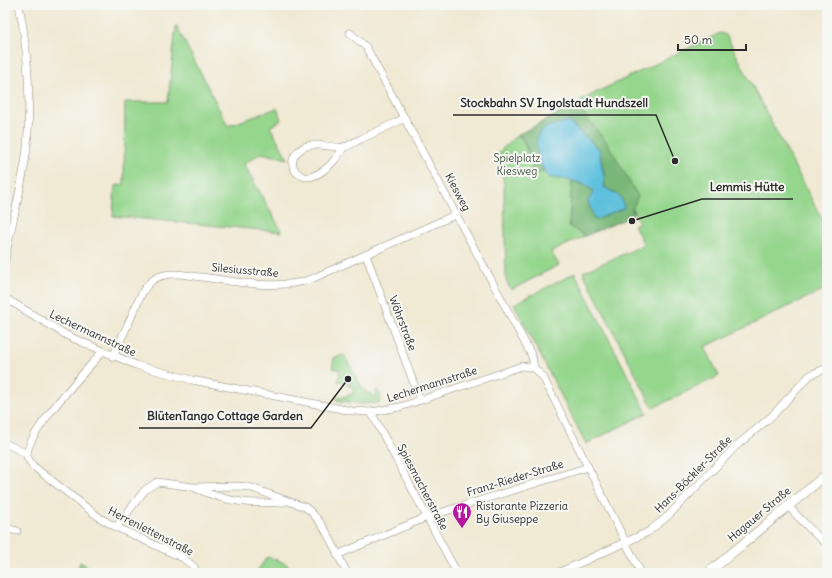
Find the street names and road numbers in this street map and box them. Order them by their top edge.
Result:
street label: Kiesweg [442,171,474,213]
street label: Silesiusstraße [211,260,279,280]
street label: Wöhrstraße [386,293,420,353]
street label: Lechermannstraße [48,307,139,359]
street label: Lechermannstraße [385,363,479,405]
street label: Hans-Böckler-Straße [651,432,735,516]
street label: Spiesmacherstraße [394,442,452,532]
street label: Franz-Rieder-Straße [465,457,565,499]
street label: Hagauer Straße [725,483,793,544]
street label: Herrenlettenstraße [106,503,196,559]

